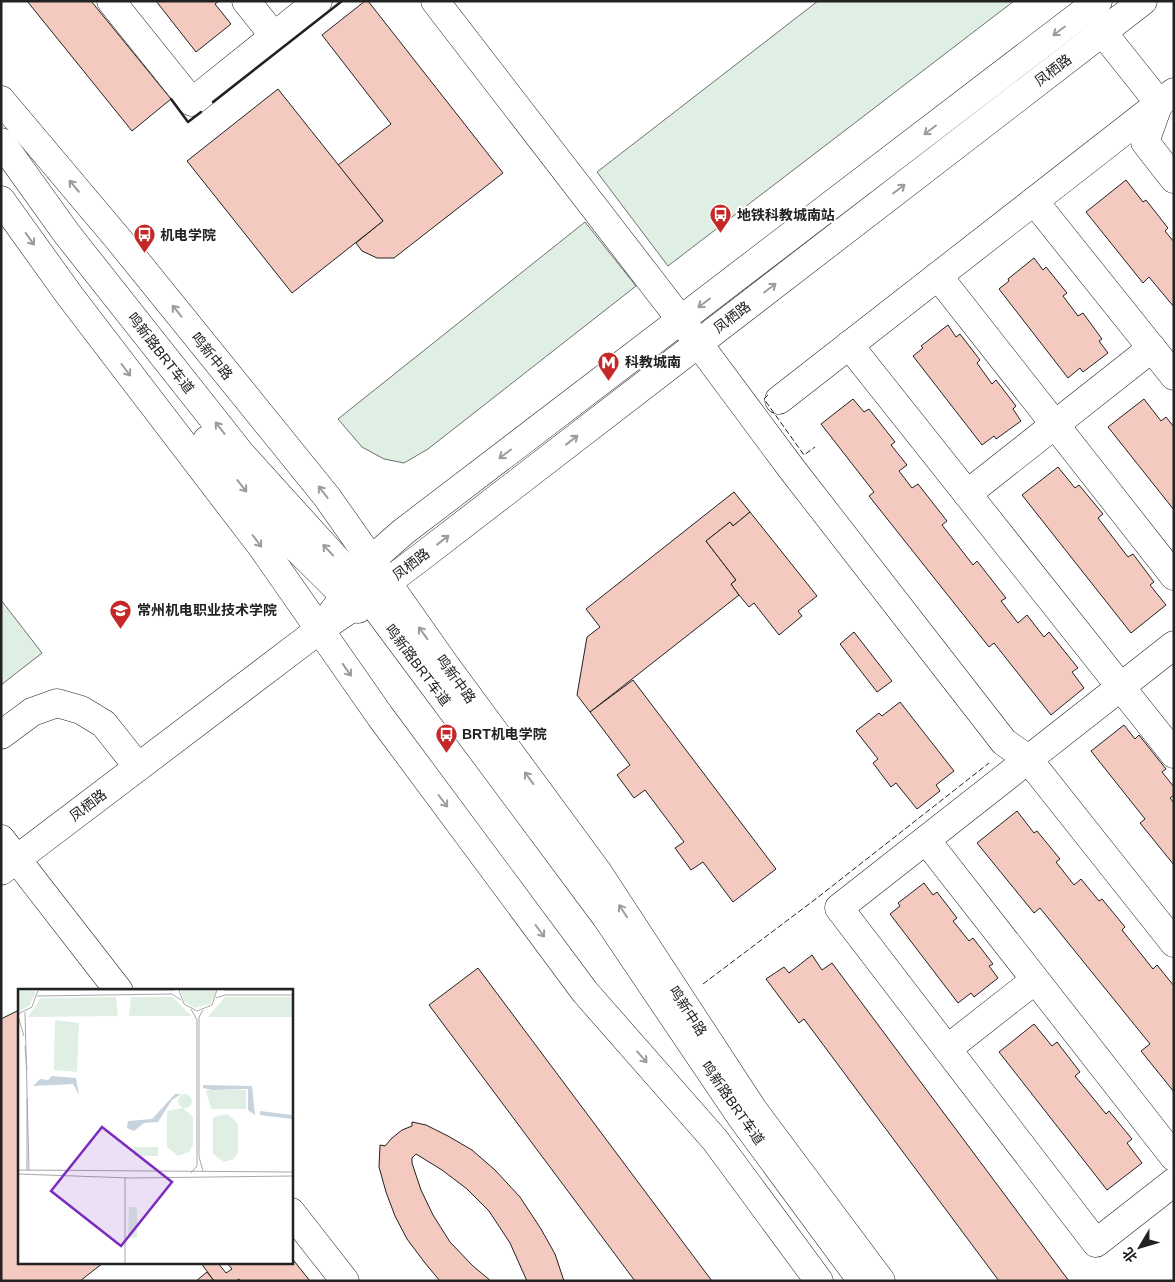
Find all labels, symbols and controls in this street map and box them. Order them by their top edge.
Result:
one-way arrow [1052,26,1066,36]
street label: 凤栖路 [1031,51,1075,89]
one-way arrow [924,124,937,135]
one-way arrow [68,179,79,192]
one-way arrow [892,183,905,194]
bus stop icon: 地铁科教城南站 [709,203,733,234]
place label: 地铁科教城南站 [737,207,835,223]
bus stop icon: 机电学院 [132,223,156,254]
place label: 机电学院 [160,227,216,243]
one-way arrow [25,232,35,246]
one-way arrow [763,282,776,293]
one-way arrow [698,297,711,308]
street label: 凤栖路 [710,298,754,336]
one-way arrow [171,305,182,318]
street label: 鸣新路BRT车道 [125,310,197,396]
street label: 鸣新中路 [188,329,236,383]
metro station icon: 科教城南 [597,350,621,381]
place label: 科教城南 [625,354,681,370]
one-way arrow [121,363,132,376]
one-way arrow [215,421,226,434]
one-way arrow [565,435,578,446]
one-way arrow [499,449,512,460]
one-way arrow [236,479,247,492]
one-way arrow [317,486,328,499]
one-way arrow [251,534,262,547]
one-way arrow [436,535,450,545]
one-way arrow [322,543,333,556]
street label: 凤栖路 [389,545,433,583]
school or university icon: 常州机电职业技术学院 [109,598,133,629]
place label: 常州机电职业技术学院 [137,602,277,618]
street label: 鸣新路BRT车道 [382,621,454,709]
one-way arrow [417,627,428,640]
street label: 鸣新中路 [433,652,479,706]
one-way arrow [342,663,352,677]
bus stop icon: BRT机电学院 [434,722,458,753]
place label: BRT机电学院 [462,726,547,742]
one-way arrow [524,771,534,785]
street label: 凤栖路 [66,786,110,824]
one-way arrow [437,794,448,807]
one-way arrow [618,904,628,918]
one-way arrow [535,924,545,938]
street label: 鸣新中路 [666,983,710,1039]
inset map [18,989,292,1264]
one-way arrow [637,1051,648,1064]
street label: 鸣新路BRT车道 [698,1058,768,1148]
north arrow [1115,1222,1165,1272]
text: 北 [1119,1245,1140,1265]

